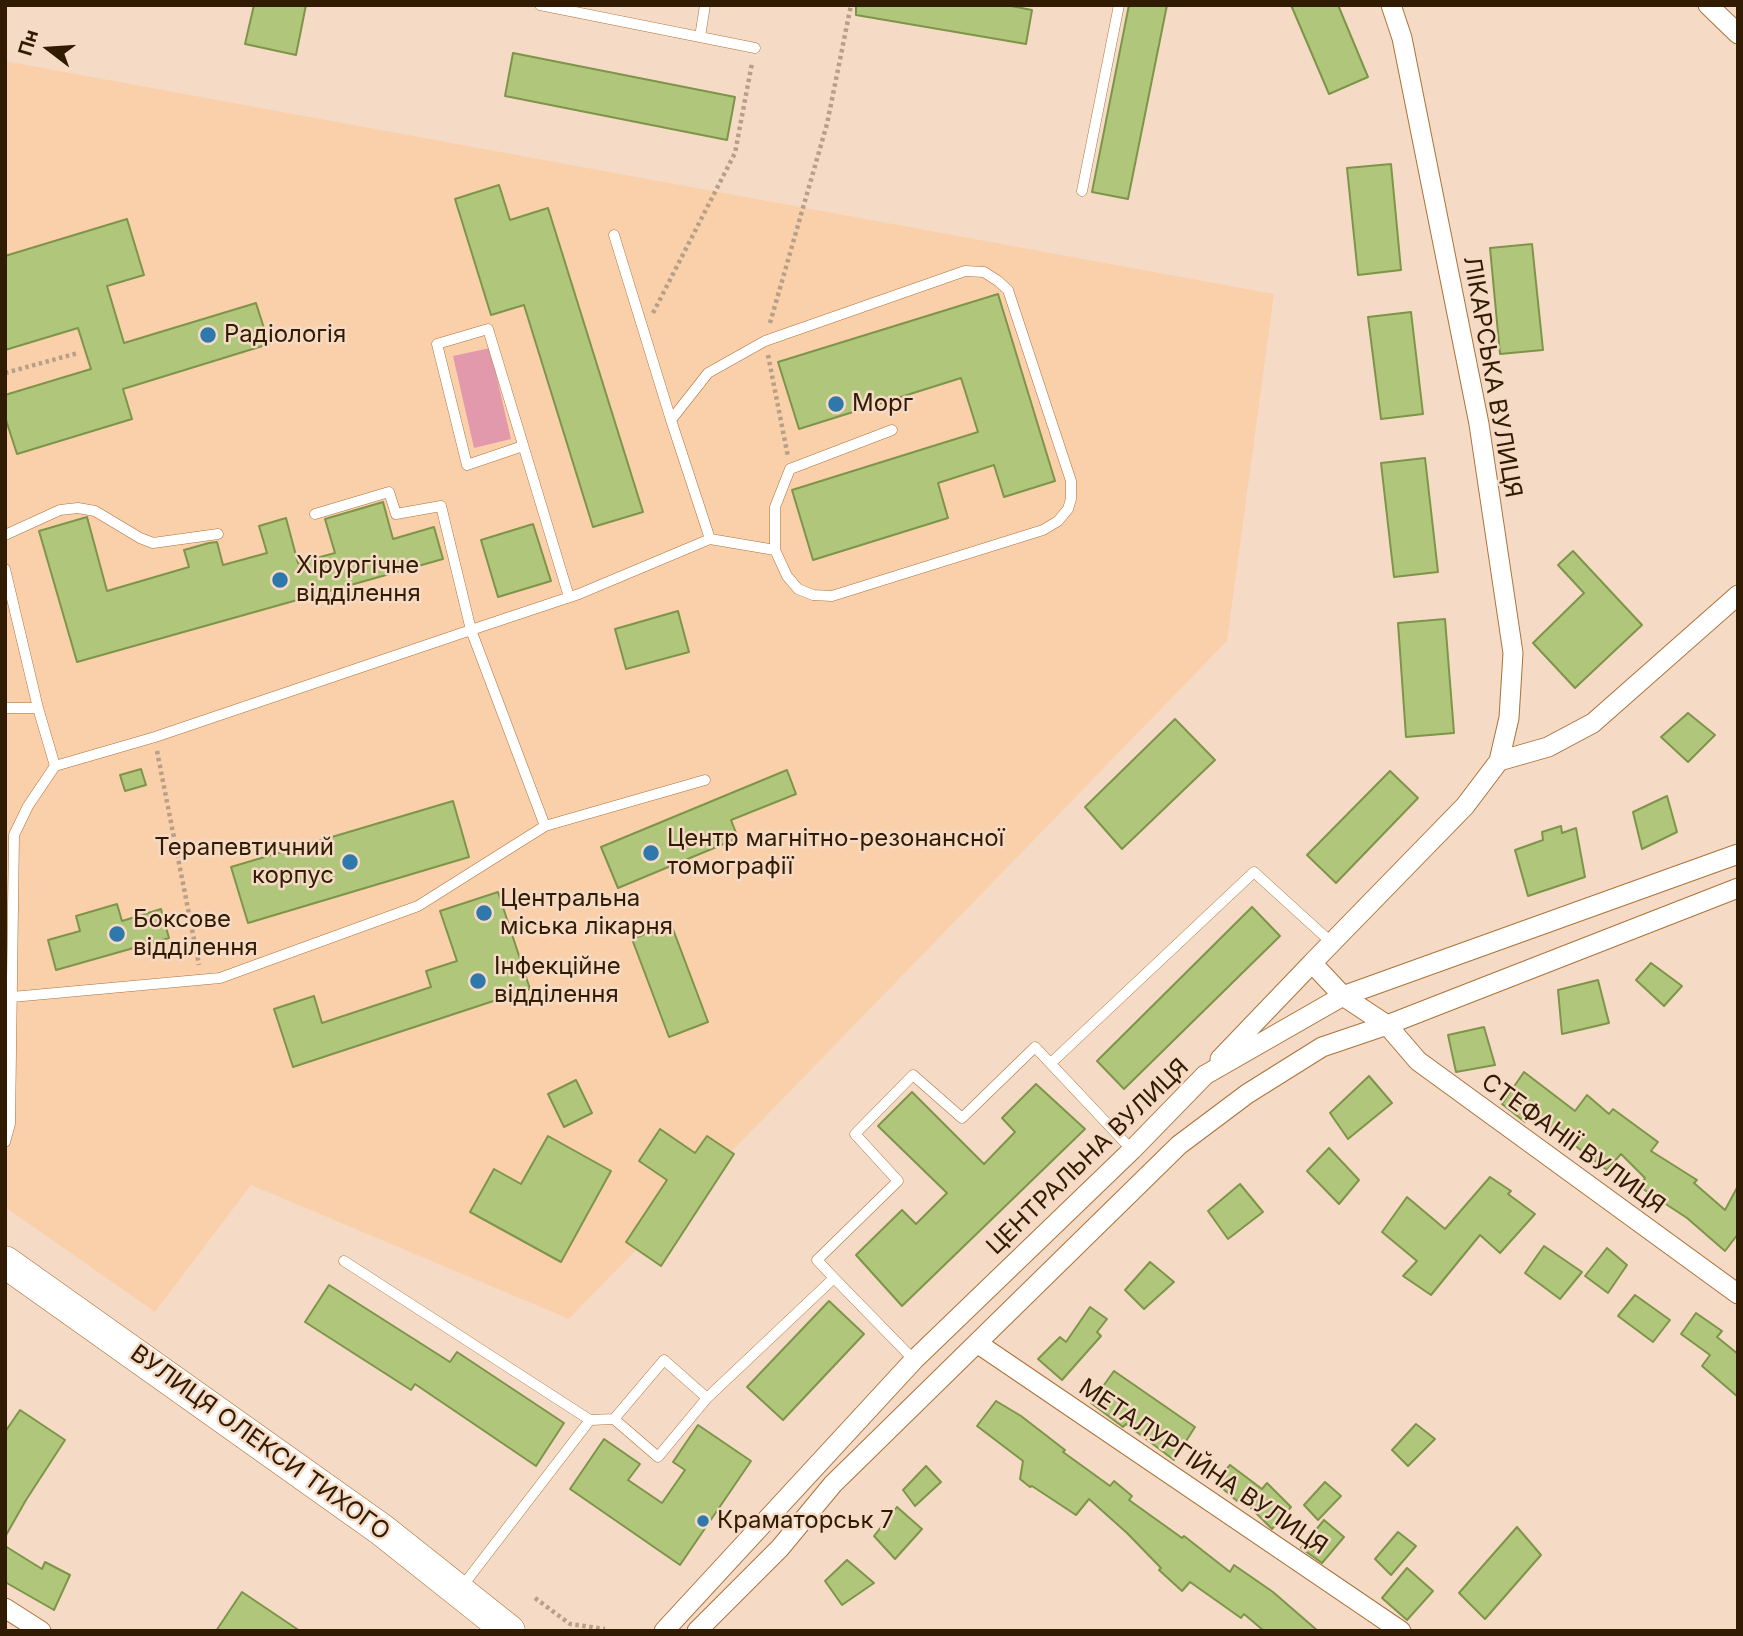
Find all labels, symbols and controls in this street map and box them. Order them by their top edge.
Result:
north arrow [14,14,84,84]
text: Пн [14,27,43,59]
street label: ЛІКАРСЬКА ВУЛИЦЯ [1457,254,1527,500]
place label: Радіологія [224,321,346,349]
marker: Радіологія [198,325,218,345]
place label: Морг [852,390,913,418]
marker: Морг [826,394,846,414]
place label: Хірургічне відділення [296,552,421,608]
marker: Хірургічне відділення [270,570,290,590]
place label: Центр магнітно-резонансної томографії [667,825,1004,881]
place label: Терапевтичний корпус [154,834,334,890]
marker: Центр магнітно-резонансної томографії [641,843,661,863]
marker: Терапевтичний корпус [340,852,360,872]
place label: Центральна міська лікарня [500,885,673,941]
marker: Центральна міська лікарня [474,903,494,923]
place label: Боксове відділення [133,906,258,962]
marker: Боксове відділення [107,924,127,944]
place label: Інфекційне відділення [494,953,621,1009]
marker: Інфекційне відділення [468,971,488,991]
street label: ЦЕНТРАЛЬНА ВУЛИЦЯ [981,1053,1195,1261]
street label: СТЕФАНІЇ ВУЛИЦЯ [1476,1068,1670,1220]
street label: ВУЛИЦЯ ОЛЕКСИ ТИХОГО [125,1339,395,1547]
street label: МЕТАЛУРГІЙНА ВУЛИЦЯ [1073,1373,1333,1561]
place label: Краматорськ 7 [717,1507,894,1535]
marker: Краматорськ 7 [695,1513,711,1529]

